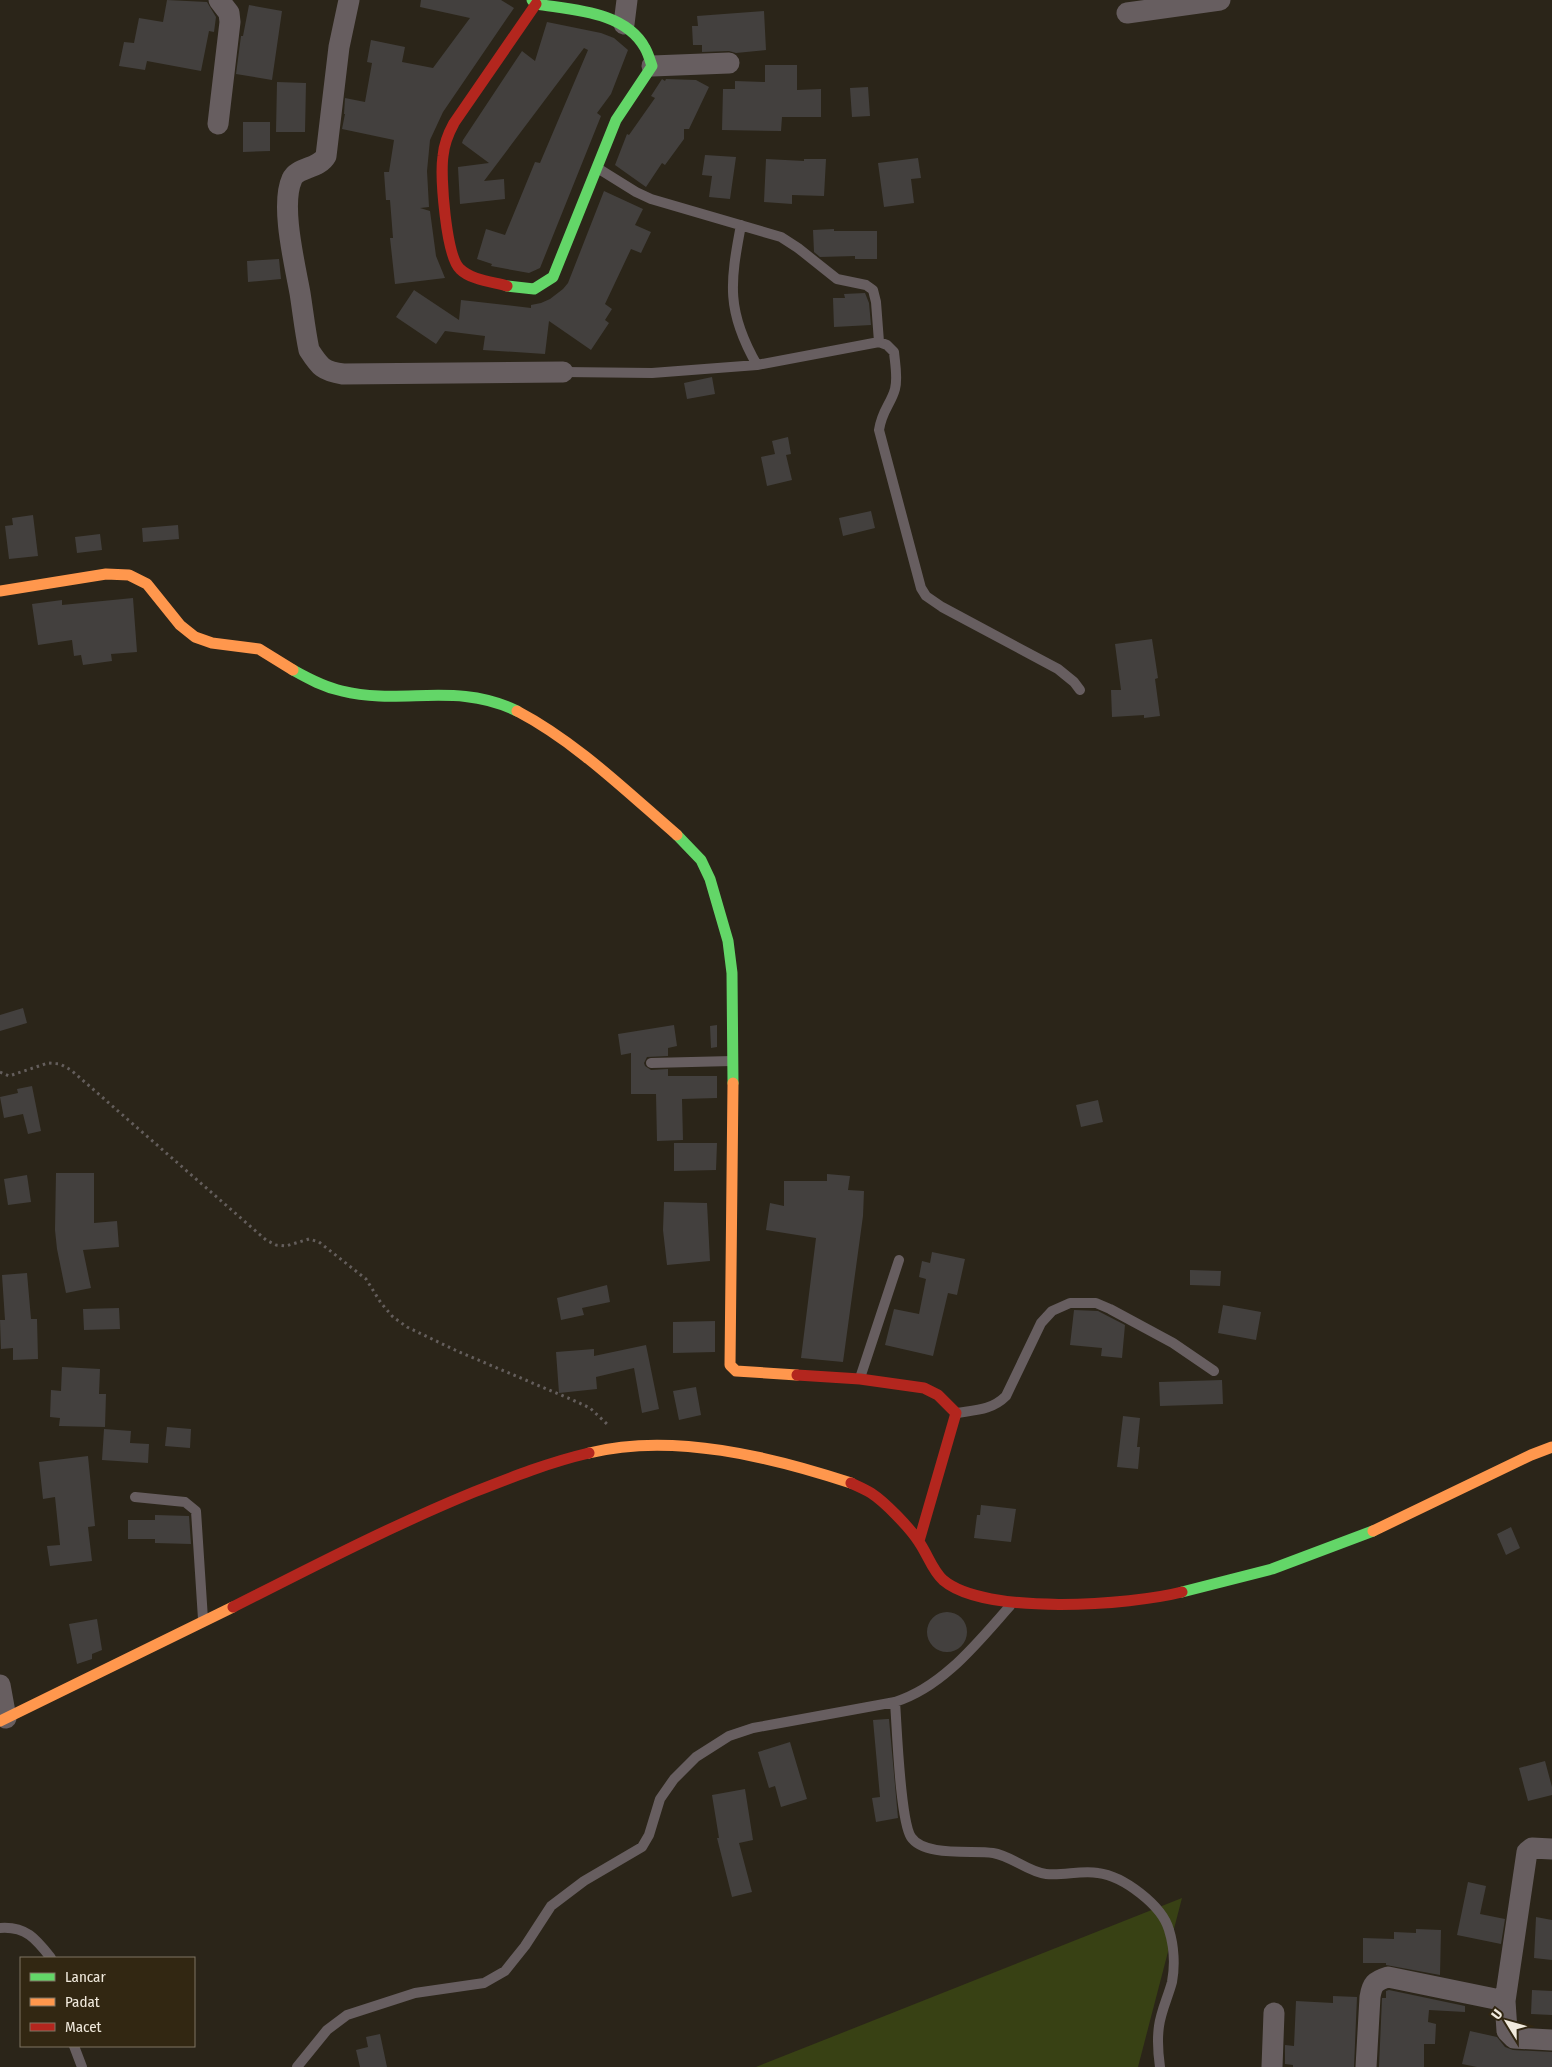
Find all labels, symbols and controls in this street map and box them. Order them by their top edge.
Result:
legend [20,1957,195,2047]
text: Lancar [65,1968,106,1986]
text: Padat [65,1993,100,2011]
north arrow [1482,1997,1532,2047]
text: U [1488,2006,1506,2023]
text: Macet [65,2018,102,2036]

